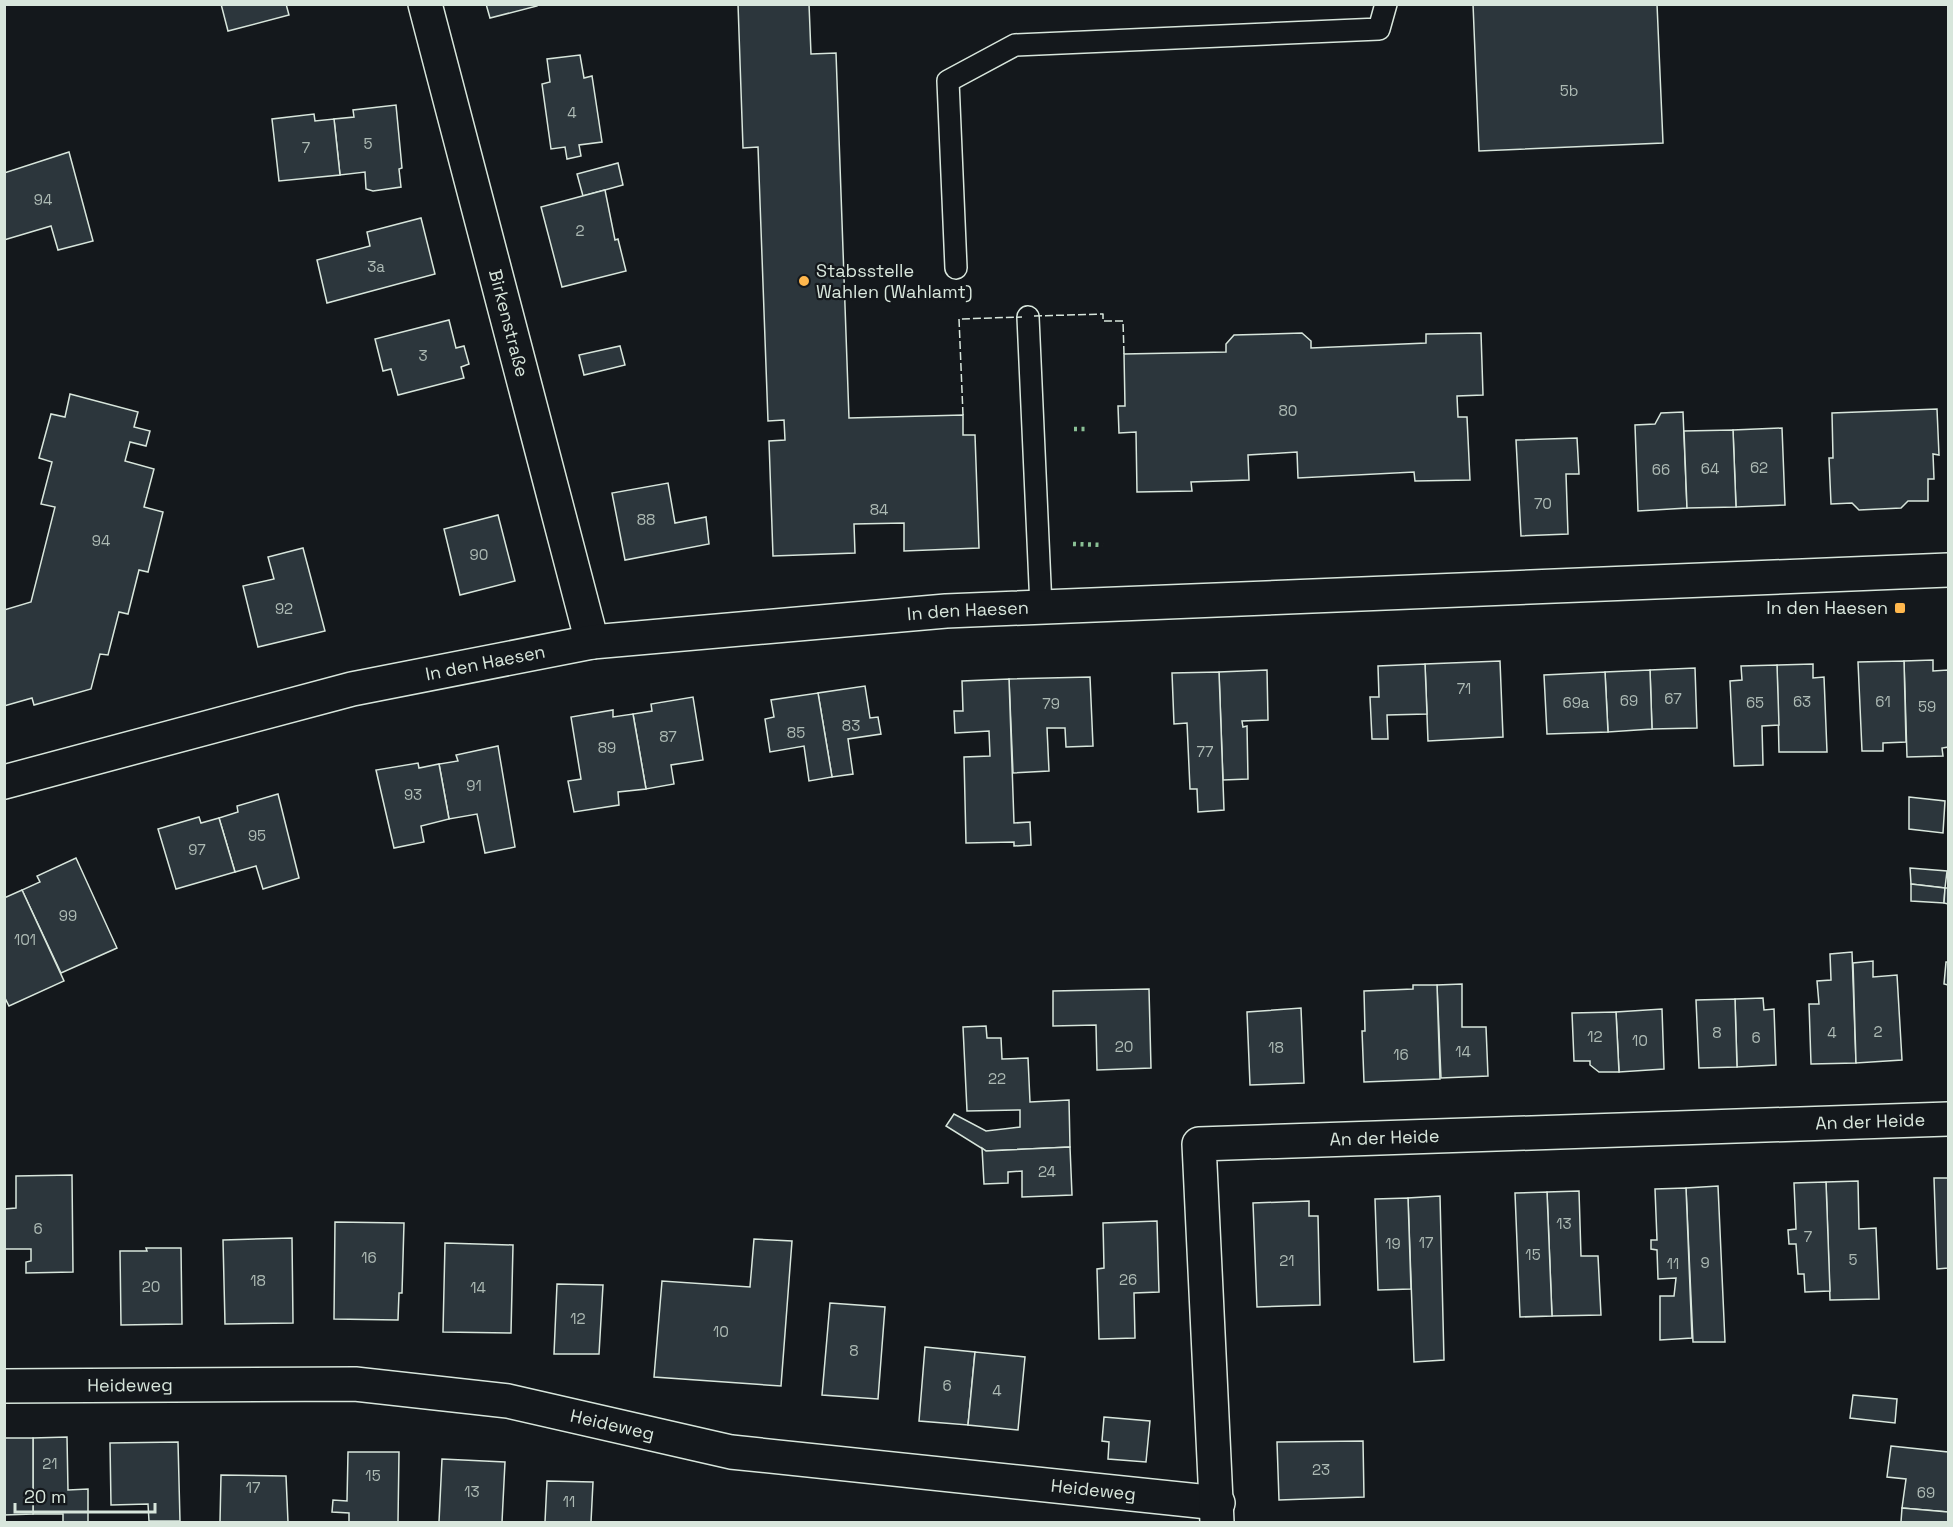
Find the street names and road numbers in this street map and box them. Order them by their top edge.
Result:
street label: Birkenstraße [484,267,534,379]
street label: In den Haesen [906,596,1029,625]
street label: In den Haesen [423,639,547,685]
street label: An der Heide [1815,1108,1925,1134]
street label: An der Heide [1329,1124,1440,1151]
street label: Heideweg [87,1373,173,1397]
street label: Heideweg [568,1404,657,1445]
street label: Heideweg [1050,1474,1137,1505]

